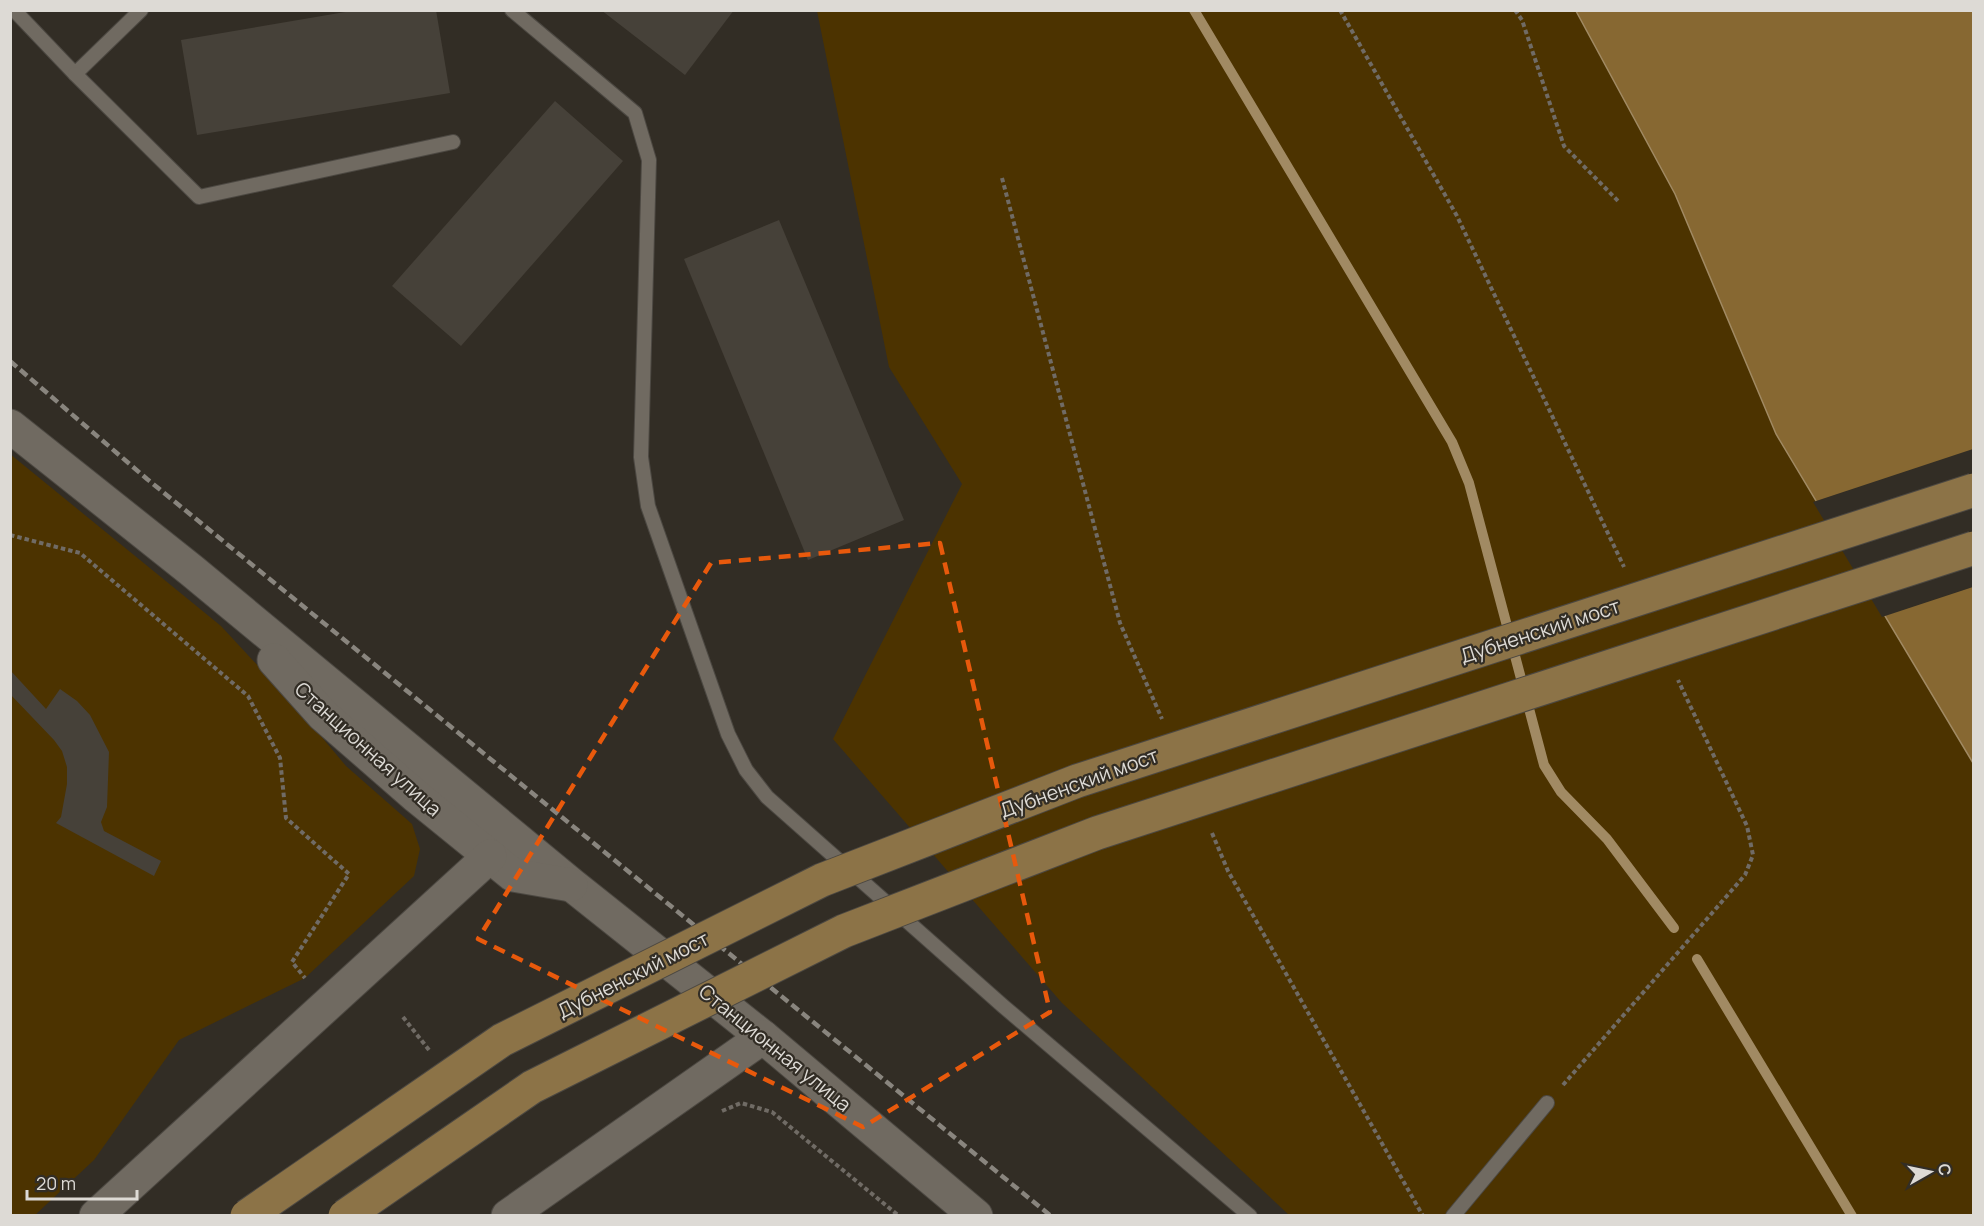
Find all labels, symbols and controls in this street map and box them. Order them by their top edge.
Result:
street label: Дубненский мост [1456,592,1623,669]
street label: Станционная улица [289,675,448,822]
street label: Дубненский мост [996,741,1162,824]
street label: Дубненский мост [552,925,713,1024]
street label: Станционная улица [693,978,857,1118]
north arrow [1900,1142,1960,1202]
text: С [1933,1162,1957,1177]
scale bar [27,1163,136,1201]
text: 20 m [36,1171,76,1195]

